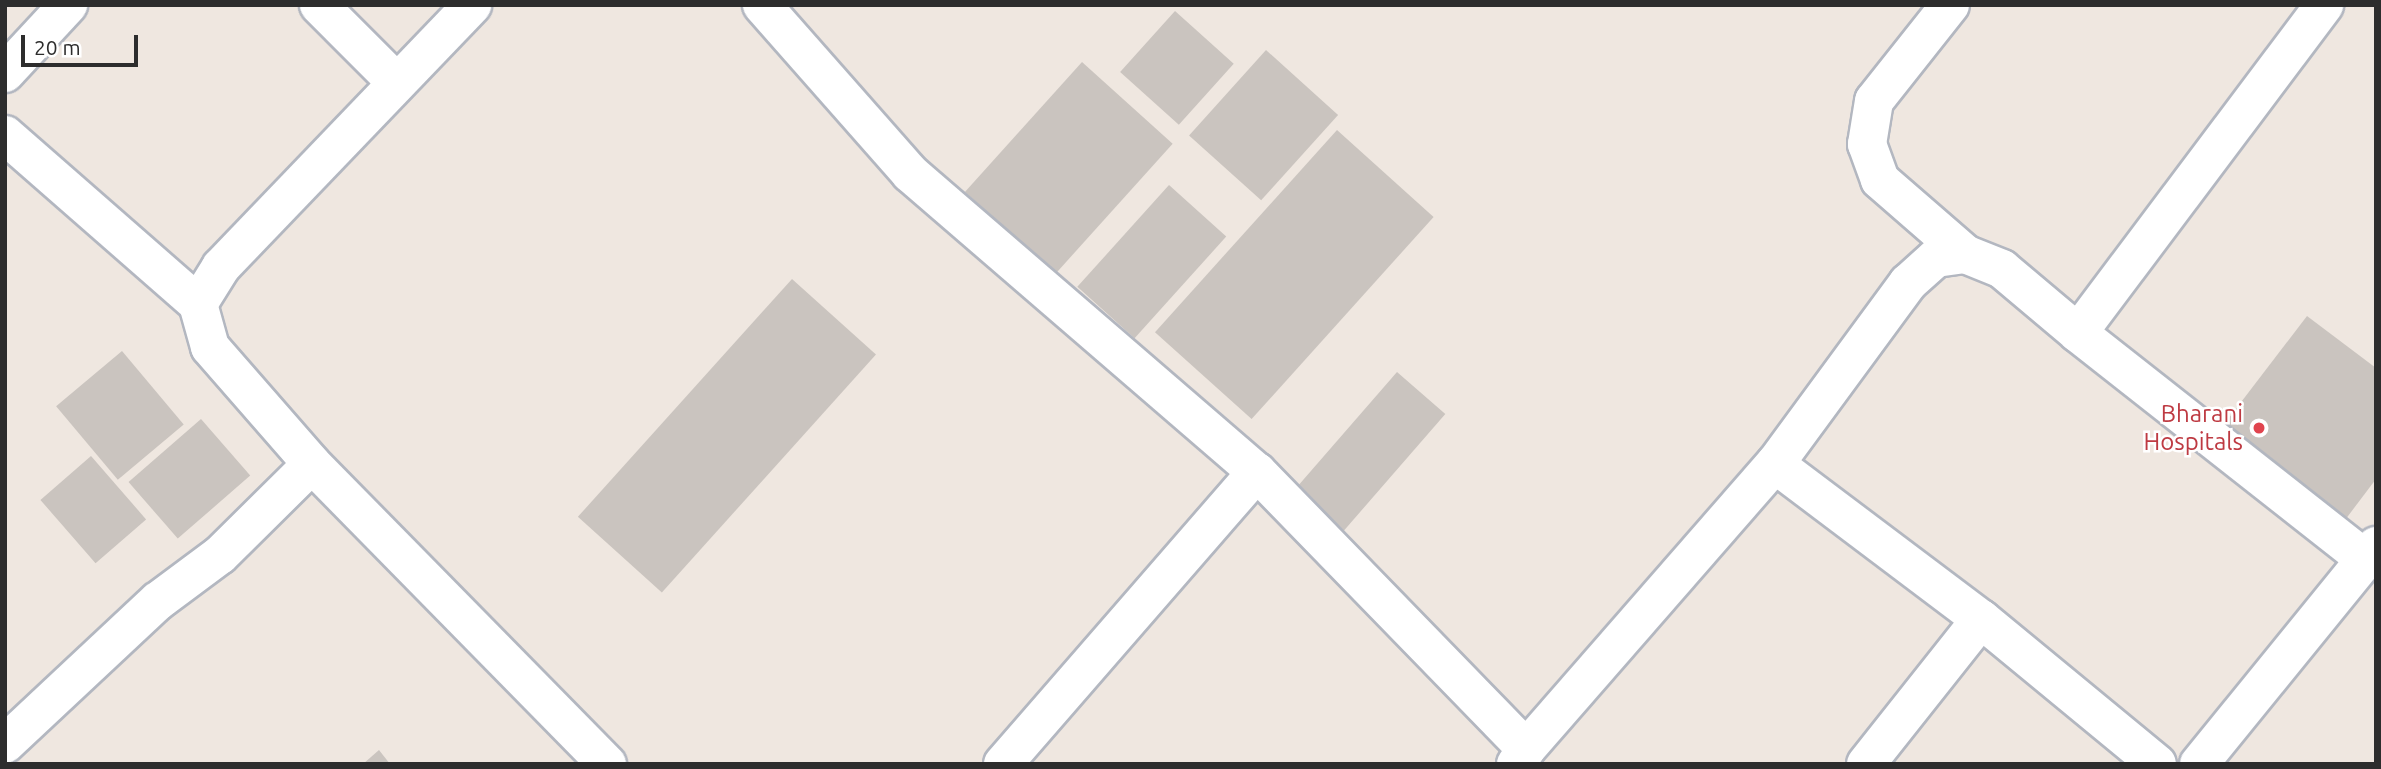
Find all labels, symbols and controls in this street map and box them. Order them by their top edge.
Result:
scale bar [24,21,142,65]
text: 20 m [34,35,81,59]
place label: Bharani Hospitals [2144,400,2243,456]
marker: Bharani Hospitals [2249,418,2269,438]

